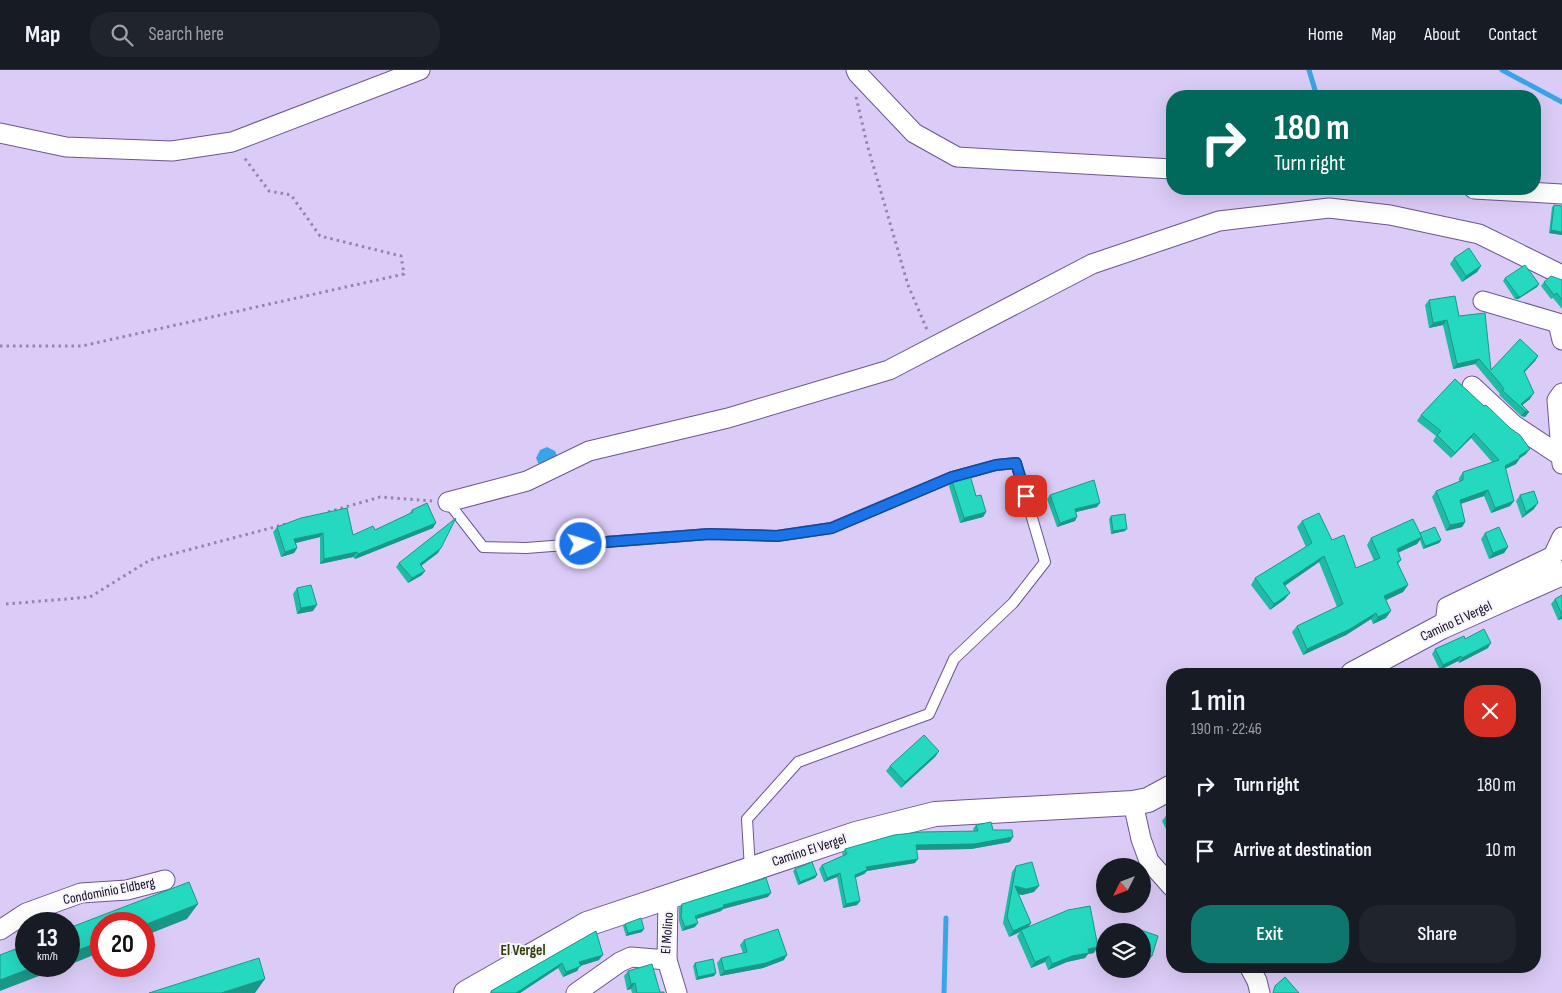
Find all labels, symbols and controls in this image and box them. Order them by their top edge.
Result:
search box [90,12,440,57]
text: Map [25,20,60,49]
icon: search [108,21,136,49]
text: Search here [148,23,224,46]
text: Home [1308,24,1343,45]
text: Map [1371,24,1396,45]
text: About [1424,24,1460,45]
text: Contact [1488,24,1537,45]
text: 180 m [1274,107,1350,150]
icon: right [1191,110,1256,175]
text: Turn right [1274,150,1345,177]
pin [1005,475,1047,517]
icon: arrive [1012,482,1040,510]
position arrow [554,517,606,569]
street label: Camino El Vergel [1417,597,1495,645]
text: 1 min [1191,683,1246,719]
button: close [1464,685,1516,737]
text: 190 m · 22:46 [1191,720,1262,739]
icon: right [1191,772,1219,800]
text: Turn right [1234,774,1299,797]
text: 180 m [1477,774,1516,797]
street label: Camino El Vergel [770,830,848,870]
icon: arrive [1191,837,1219,865]
text: Arrive at destination [1234,839,1372,862]
text: 10 m [1486,839,1516,862]
north arrow [1096,858,1151,912]
map controls [1096,858,1151,978]
street label: Condominio Eldberg [62,874,157,908]
button: Exit [1191,905,1349,963]
button: Share [1359,905,1516,963]
street label: El Molino [657,911,677,955]
speed limit sign: 20 [90,912,155,977]
text: 13 [37,923,58,954]
button: layers [1096,923,1151,978]
district label: El Vergel [500,941,546,960]
text: km/h [37,949,58,964]

